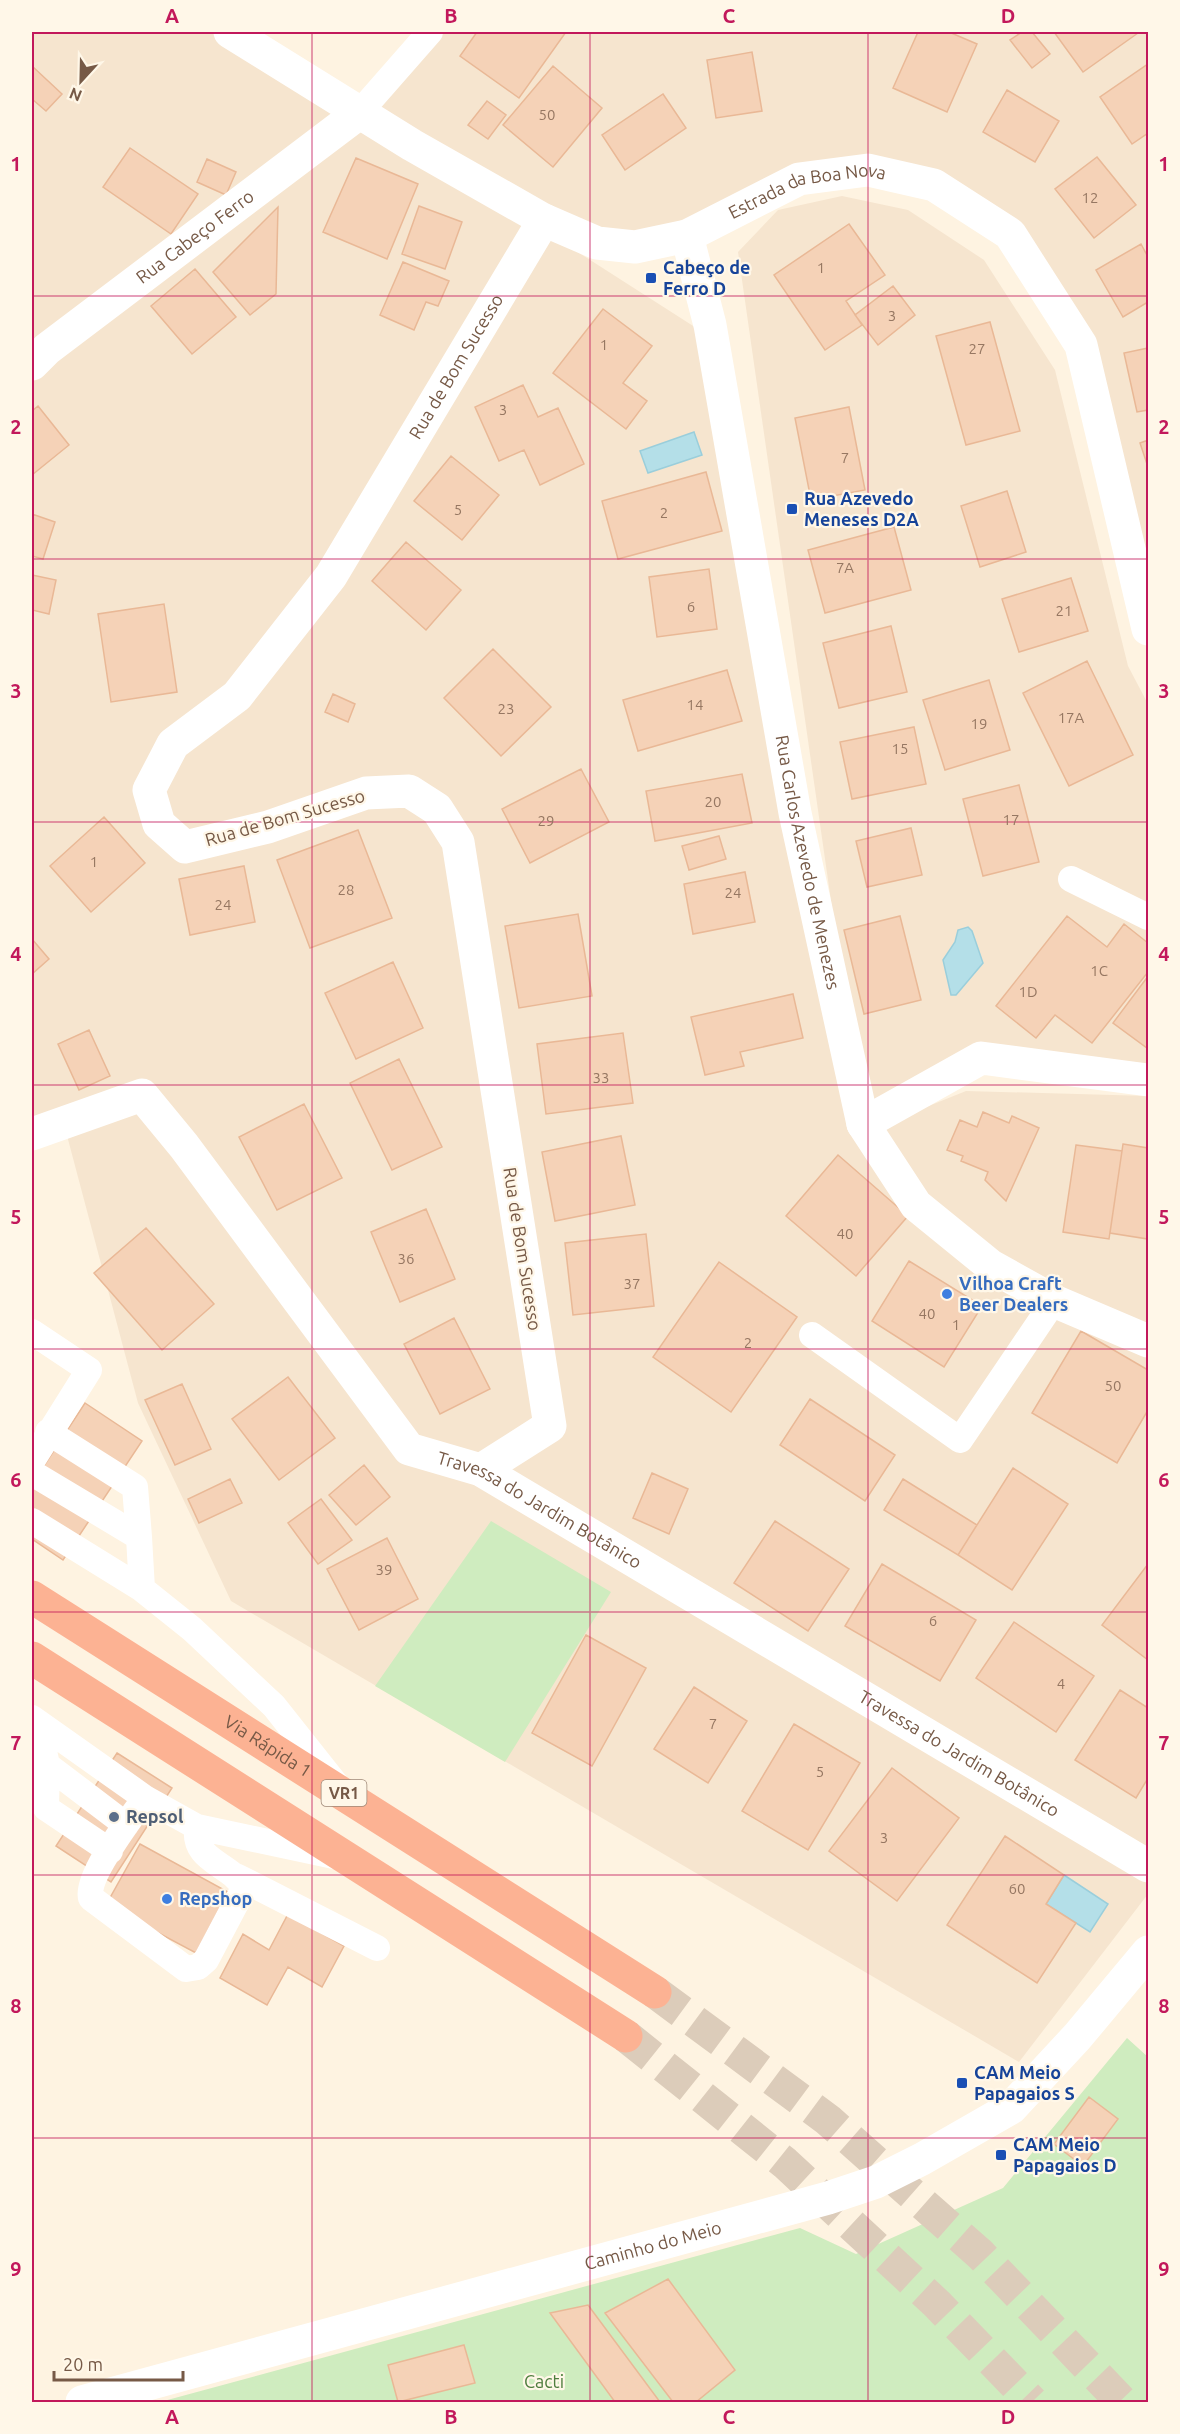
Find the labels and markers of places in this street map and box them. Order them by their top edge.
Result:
place label: Cabeço de Ferro D [663,257,750,298]
marker: Cabeço de Ferro D [644,271,658,285]
place label: Rua Azevedo Meneses D2A [804,488,919,529]
marker: Rua Azevedo Meneses D2A [785,502,799,516]
place label: Vilhoa Craft Beer Dealers [959,1273,1068,1314]
marker: Vilhoa Craft Beer Dealers [940,1287,954,1301]
place label: Repsol [126,1806,184,1826]
marker: Repsol [107,1810,121,1824]
place label: Repshop [179,1888,252,1908]
marker: Repshop [160,1892,174,1906]
place label: CAM Meio Papagaios S [974,2062,1075,2103]
marker: CAM Meio Papagaios S [955,2076,969,2090]
place label: CAM Meio Papagaios D [1013,2134,1117,2175]
marker: CAM Meio Papagaios D [994,2148,1008,2162]

